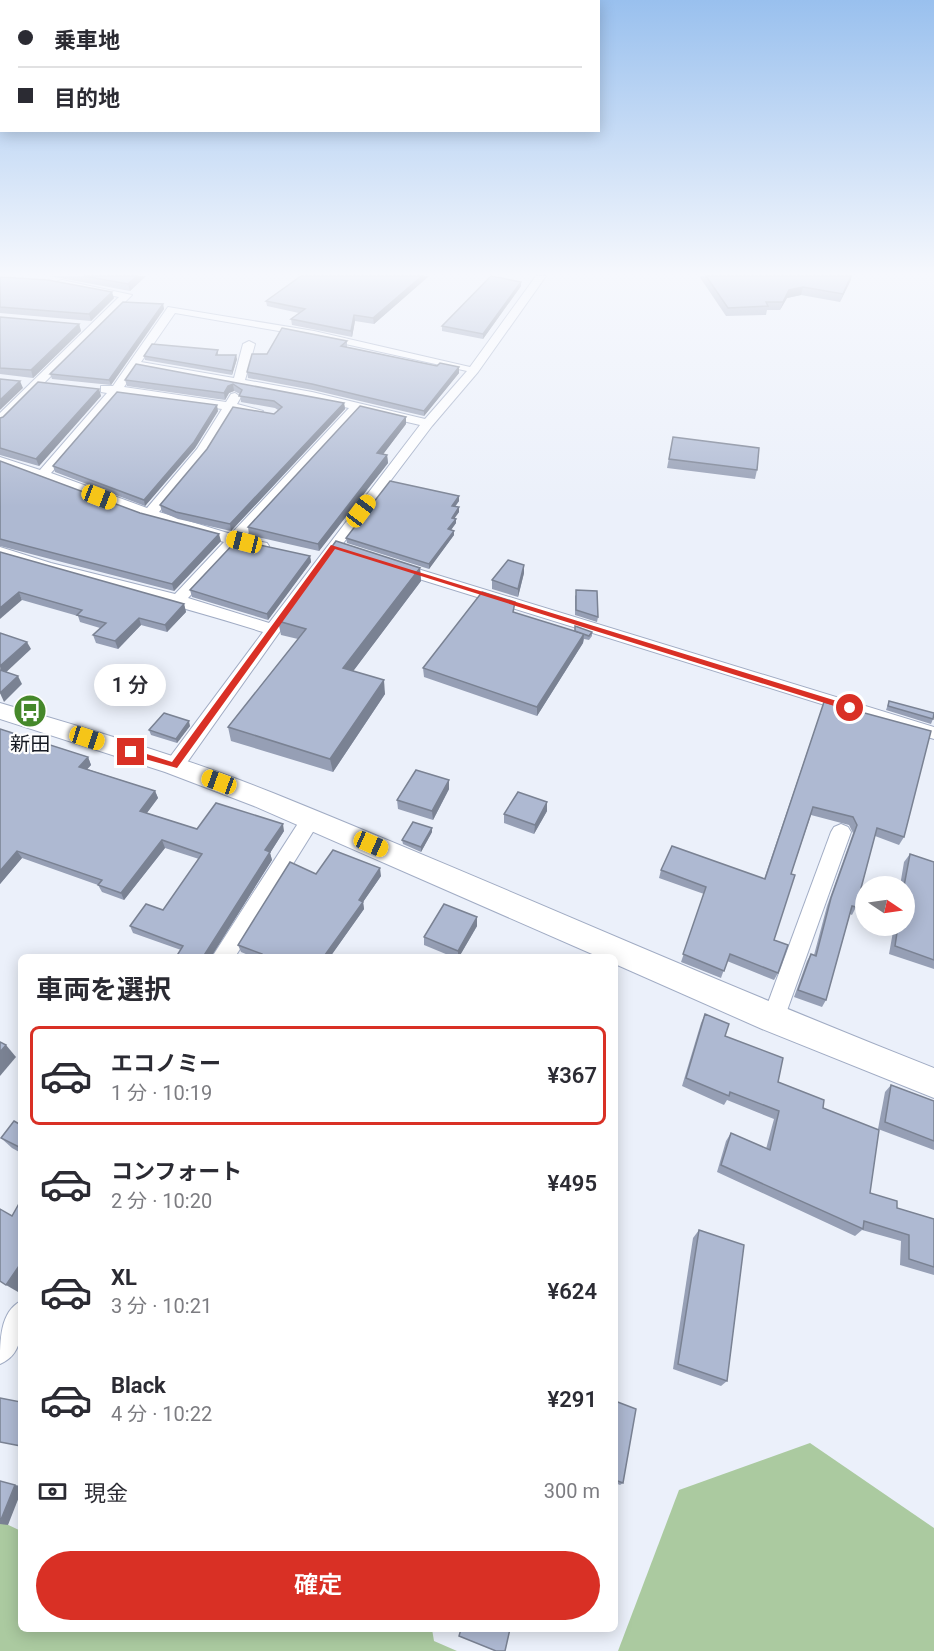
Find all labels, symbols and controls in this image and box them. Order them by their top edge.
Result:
text: 乗車地 [54,28,120,53]
text: 目的地 [54,86,120,111]
car [79,482,119,512]
car [343,491,379,531]
car [224,529,264,555]
callout: 1 分 [95,665,167,707]
text: 1 分 [112,673,148,697]
bus stop icon: 新田 [12,693,48,729]
route start [836,694,863,721]
car [67,724,107,752]
place label: 新田 [10,732,50,756]
route end [117,738,144,765]
car [199,767,239,797]
car [351,828,391,860]
north arrow [855,876,915,936]
map controls [855,876,915,936]
text: 車両を選択 [36,974,171,1006]
icon: car [39,1049,93,1103]
text: エコノミー [111,1051,221,1076]
text: ¥367 [548,1063,597,1088]
text: 1 分 · 10:19 [111,1081,212,1105]
icon: car [39,1157,93,1211]
text: コンフォート [111,1159,242,1184]
text: ¥495 [548,1171,597,1196]
text: 2 分 · 10:20 [111,1189,212,1213]
icon: car [39,1265,93,1319]
text: XL [111,1265,137,1290]
text: ¥624 [548,1279,597,1304]
text: 3 分 · 10:21 [111,1294,212,1318]
icon: car [39,1373,93,1427]
text: Black [111,1373,166,1398]
text: ¥291 [548,1387,597,1412]
text: 4 分 · 10:22 [111,1402,212,1426]
icon: cash [36,1475,69,1508]
text: 300 m [544,1479,600,1503]
text: 現金 [84,1481,128,1506]
button: 確定 [36,1551,600,1620]

